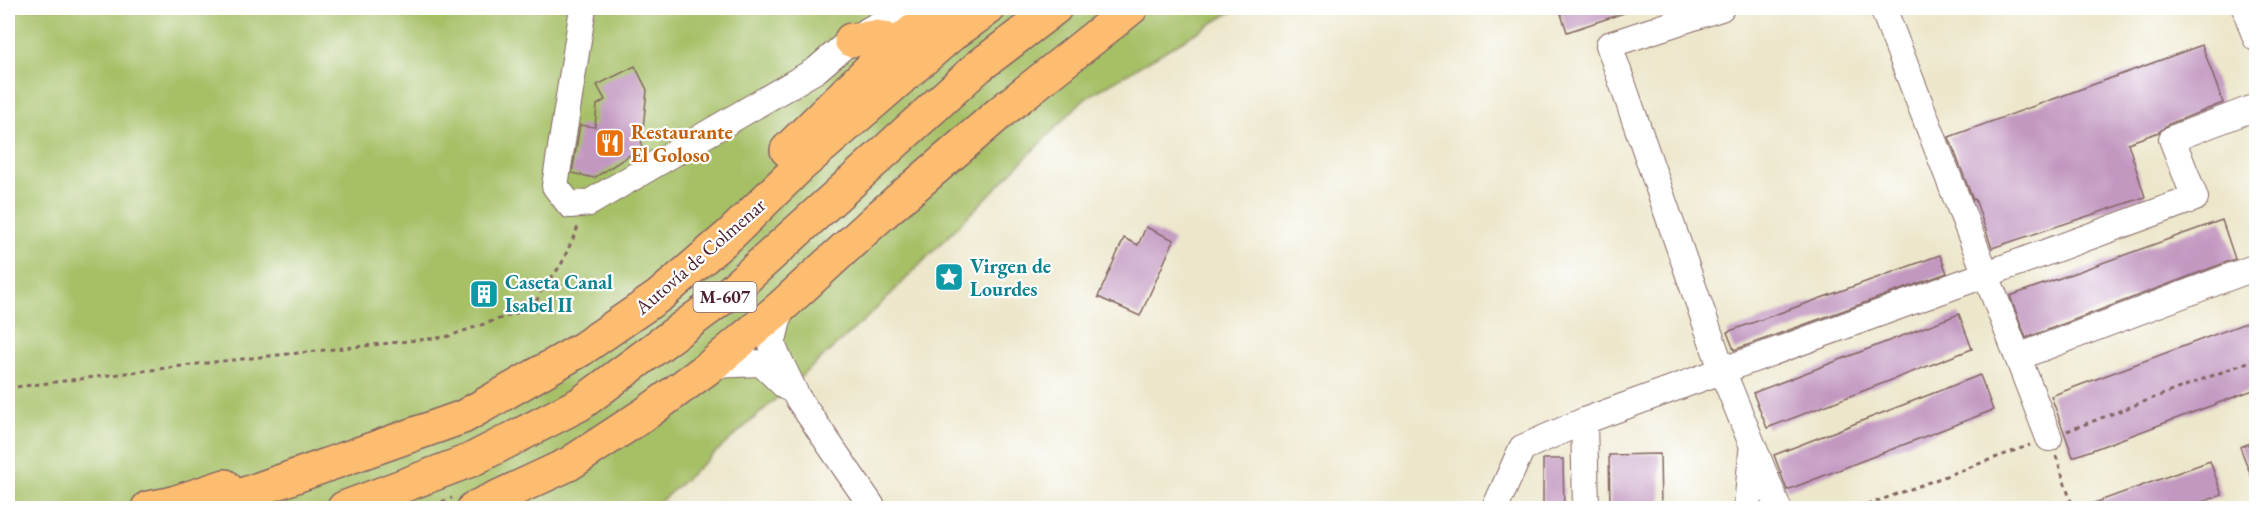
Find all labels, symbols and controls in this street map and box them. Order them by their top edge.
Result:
place label: Restaurante El Goloso [631,119,733,168]
restaurant icon: Restaurante El Goloso [594,127,626,159]
street label: Autovía de Colmenar [628,192,771,321]
place label: Virgen de Lourdes [970,253,1051,302]
place icon: Virgen de Lourdes [933,261,965,293]
place label: Caseta Canal Isabel II [505,269,613,318]
building icon: Caseta Canal Isabel II [468,278,500,310]
road number: M-607 [694,282,756,312]

